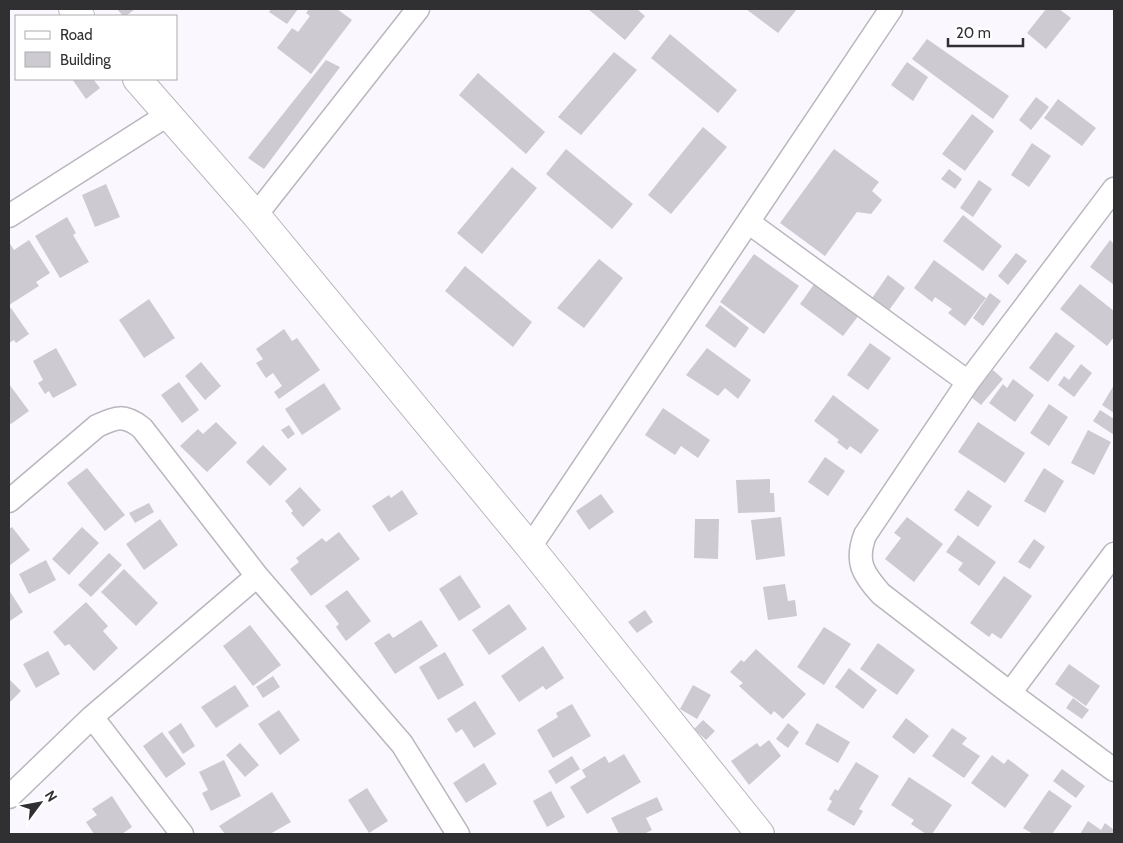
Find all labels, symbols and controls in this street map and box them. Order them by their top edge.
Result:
legend [15,15,178,80]
scale bar [948,15,1023,47]
text: 20 m [956,24,991,42]
text: Road [60,26,93,44]
text: Building [60,51,111,69]
north arrow [15,778,65,828]
text: N [41,787,61,805]

